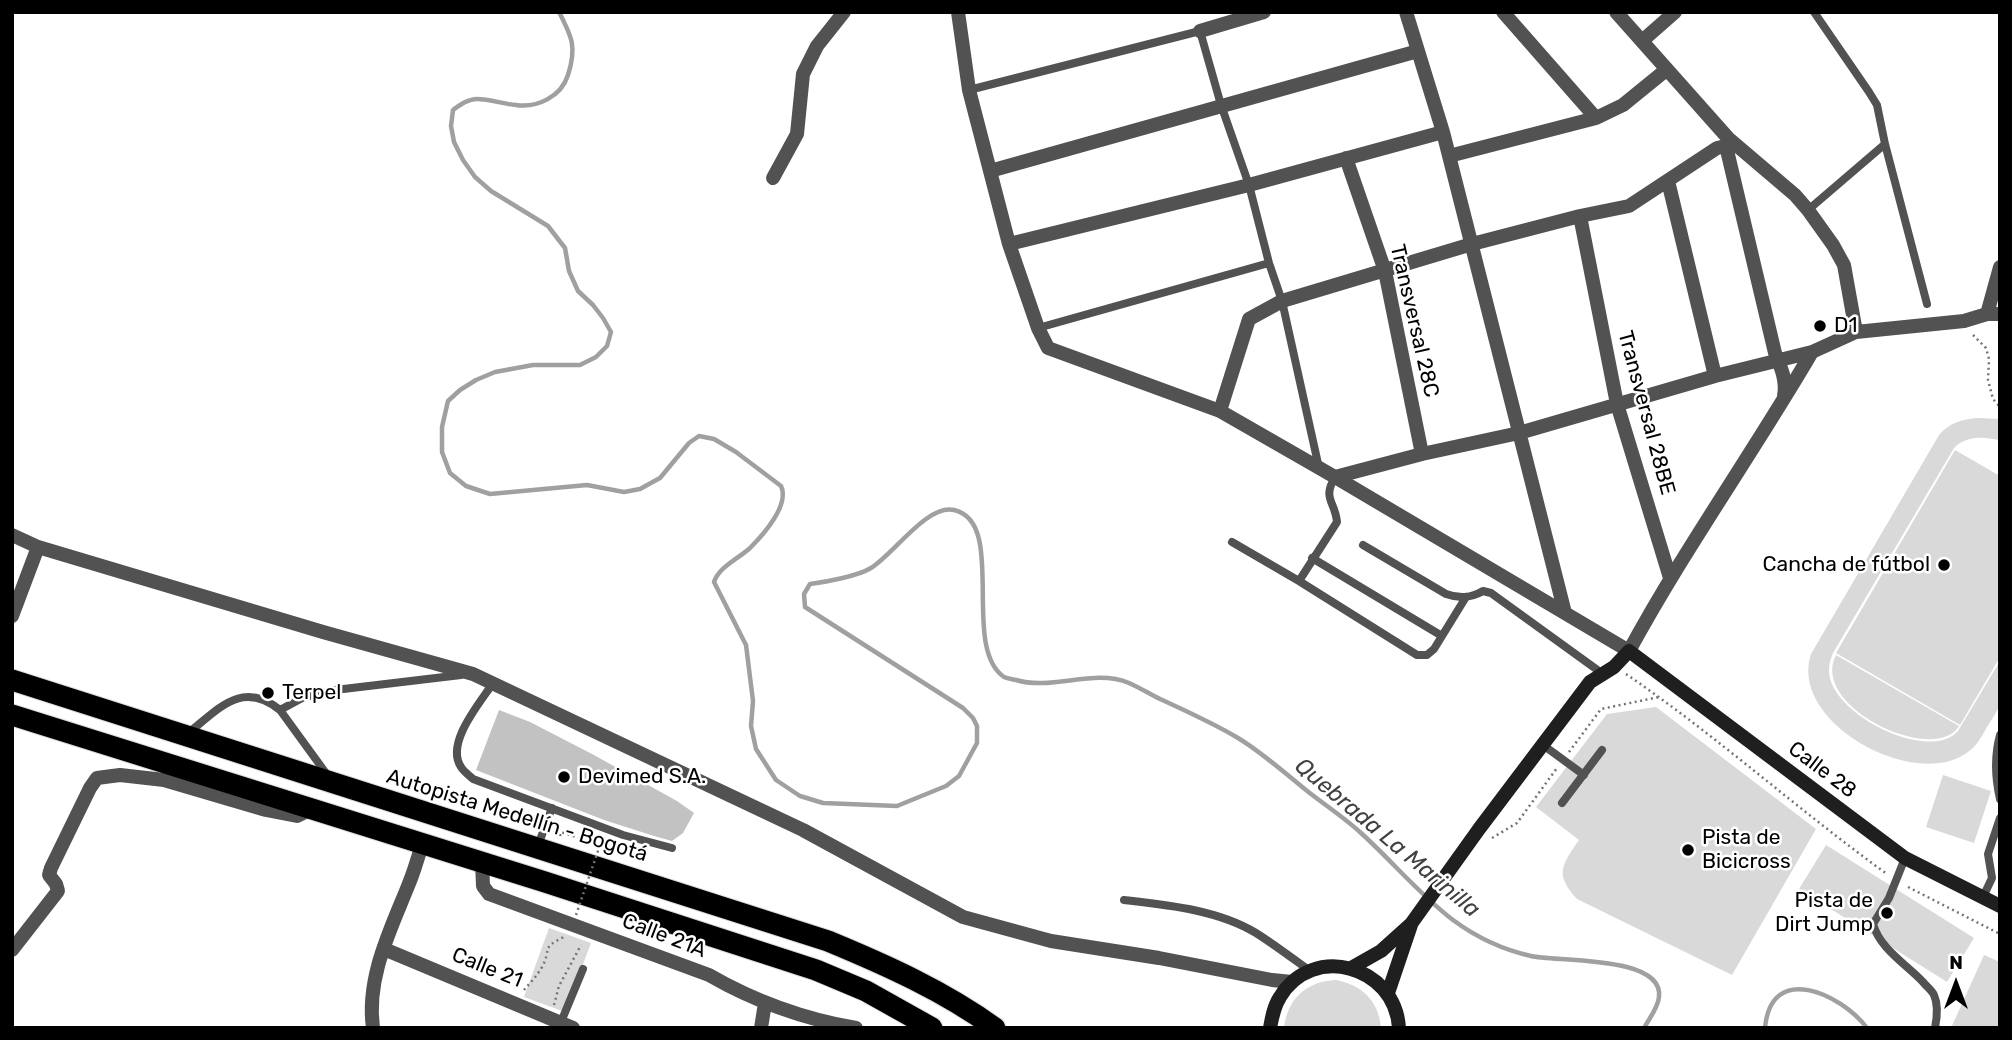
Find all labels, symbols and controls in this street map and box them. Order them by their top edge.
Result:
street label: Transversal 28C [1384,242,1444,400]
place label: D1 [1834,313,1857,339]
marker: D1 [1812,318,1828,334]
street label: Transversal 28BE [1612,328,1680,498]
place label: Cancha de fútbol [1763,552,1930,578]
marker: Cancha de fútbol [1936,557,1952,573]
place label: Terpel [282,680,341,706]
marker: Terpel [260,685,276,701]
street label: Calle 28 [1783,736,1861,804]
water label: Quebrada La Marinilla [1289,752,1485,924]
street label: Autopista Medellín - Bogotá [383,764,651,868]
place label: Devimed S.A. [578,764,706,790]
marker: Devimed S.A. [556,769,572,785]
place label: Pista de Bicicross [1702,825,1791,875]
marker: Pista de Bicicross [1680,842,1696,858]
place label: Pista de Dirt Jump [1775,888,1873,938]
marker: Pista de Dirt Jump [1879,905,1895,921]
street label: Calle 21A [618,908,710,964]
street label: Calle 21 [448,942,526,994]
north arrow [1921,949,1991,1019]
text: N [1949,951,1963,974]

